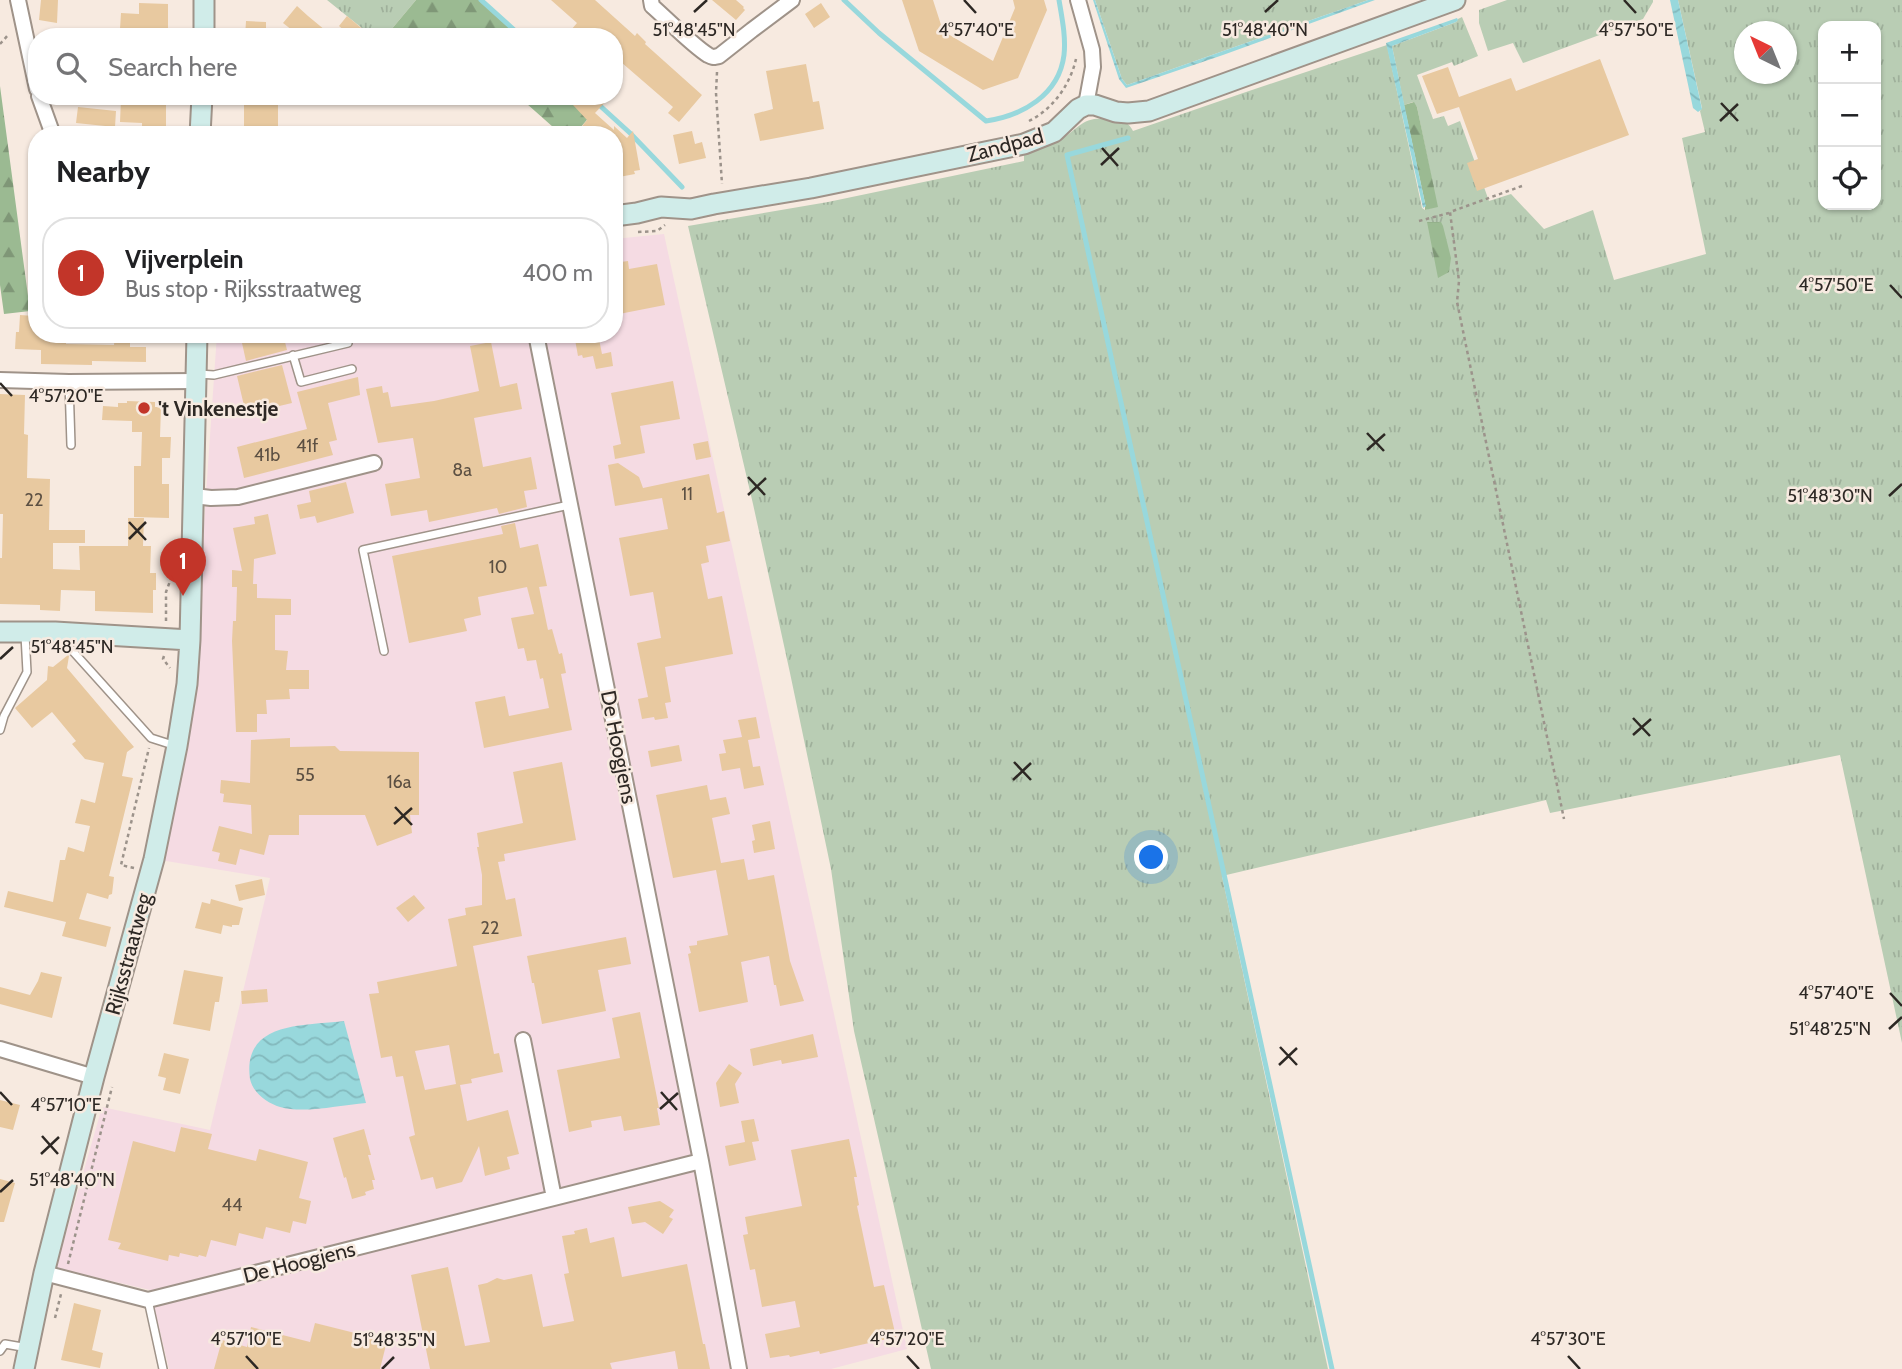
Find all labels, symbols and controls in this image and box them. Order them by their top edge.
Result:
text: 51°48'45"N [652,19,736,41]
text: 4°57'40"E [938,19,1014,41]
text: 51°48'40"N [1222,19,1308,41]
text: 4°57'50"E [1598,19,1674,41]
north arrow [1734,21,1797,84]
map controls [1818,21,1881,210]
button: + [1818,21,1881,84]
search box [28,28,623,105]
icon: search [52,48,90,86]
text: Search here [108,51,237,83]
button: − [1818,84,1881,147]
street label: Zandpad [964,123,1046,167]
button: locate [1818,147,1881,210]
text: Nearby [56,153,150,190]
text: Vijverplein [125,243,244,275]
text: 1 [77,259,85,287]
text: 400 m [522,259,593,287]
text: 4°57'50"E [1798,274,1874,296]
text: Bus stop · Rijksstraatweg [125,275,361,303]
text: 4°57'20"E [28,385,104,407]
place label: 't Vinkenestje [158,396,278,421]
marker: 't Vinkenestje [136,400,152,416]
house number: 41f [296,435,318,457]
house number: 41b [254,444,280,466]
house number: 8a [452,459,472,481]
house number: 11 [681,483,693,505]
text: 51°48'30"N [1787,485,1873,507]
house number: 22 [25,489,43,511]
pin: 1 [160,538,206,596]
house number: 10 [489,556,507,578]
text: 51°48'45"N [30,636,114,658]
street label: De Hoogjens [595,688,642,806]
house number: 55 [295,764,315,786]
house number: 16a [387,771,412,793]
your location [1134,840,1168,874]
street label: Rijksstraatweg [100,890,157,1018]
house number: 22 [481,917,499,939]
text: 4°57'40"E [1798,982,1874,1004]
text: 51°48'25"N [1789,1018,1871,1040]
text: 4°57'10"E [30,1094,102,1116]
text: 51°48'40"N [29,1169,115,1191]
house number: 44 [222,1194,242,1216]
street label: De Hoogjens [240,1236,358,1289]
text: 4°57'10"E [210,1328,282,1350]
text: 4°57'20"E [869,1328,945,1350]
text: 4°57'30"E [1530,1328,1606,1350]
text: 51°48'35"N [353,1329,435,1351]

